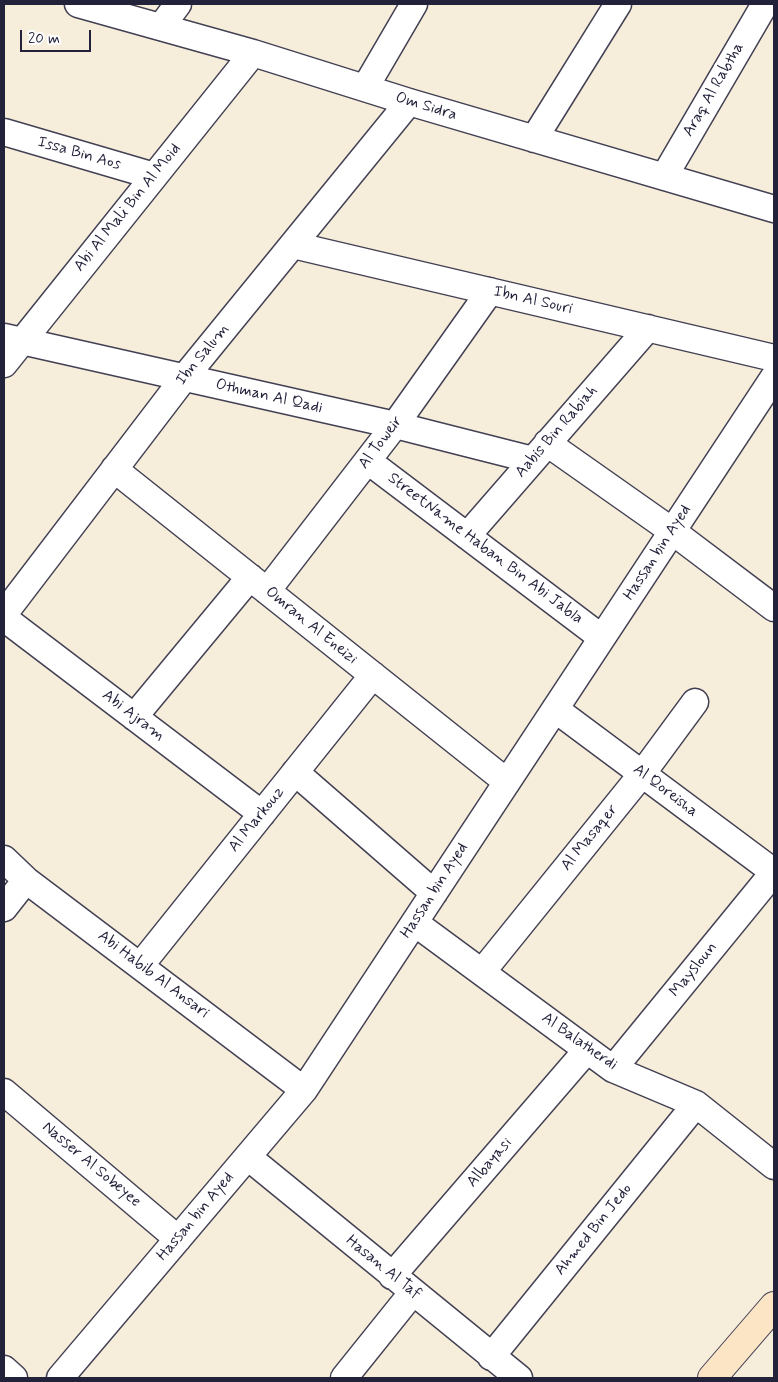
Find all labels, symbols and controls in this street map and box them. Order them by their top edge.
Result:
scale bar [22,20,94,52]
text: 20 m [28,29,60,49]
street label: Araq Al Rabtha [679,40,749,140]
street label: Om Sidra [393,89,459,125]
street label: Issa Bin Aos [35,133,123,175]
street label: Abi Al Mali Bin Al Moid [70,140,186,276]
street label: Ibn Al Souri [492,283,574,319]
street label: Ibn Salum [172,320,234,390]
street label: Othman Al Qadi [214,375,324,419]
street label: Aabis Bin Rabiah [512,382,602,482]
street label: Al Toweir [355,413,407,473]
street label: StreetName Haban Bin Abi Jabla [384,469,586,629]
street label: Hassan bin Ayed [620,502,696,604]
street label: Omran Al Eneizi [261,583,361,669]
street label: Abi Ajram [98,686,168,746]
street label: Al Qoreisha [629,760,701,822]
street label: Al Markouz [225,784,289,856]
street label: Al Masaqer [557,801,623,875]
street label: Hassan bin Ayed [397,840,473,942]
street label: Abi Habib Al Ansari [93,927,213,1023]
street label: Maysloun [666,939,722,1001]
street label: Al Balatherdi [537,1009,621,1075]
street label: Nasser Al Sobeyee [38,1118,144,1212]
street label: Albayasi [463,1134,517,1192]
street label: Hassan bin Ayed [153,1169,239,1265]
street label: Ahmed Bin Jedo [551,1180,637,1280]
street label: Hasan Al Taf [341,1232,425,1304]

